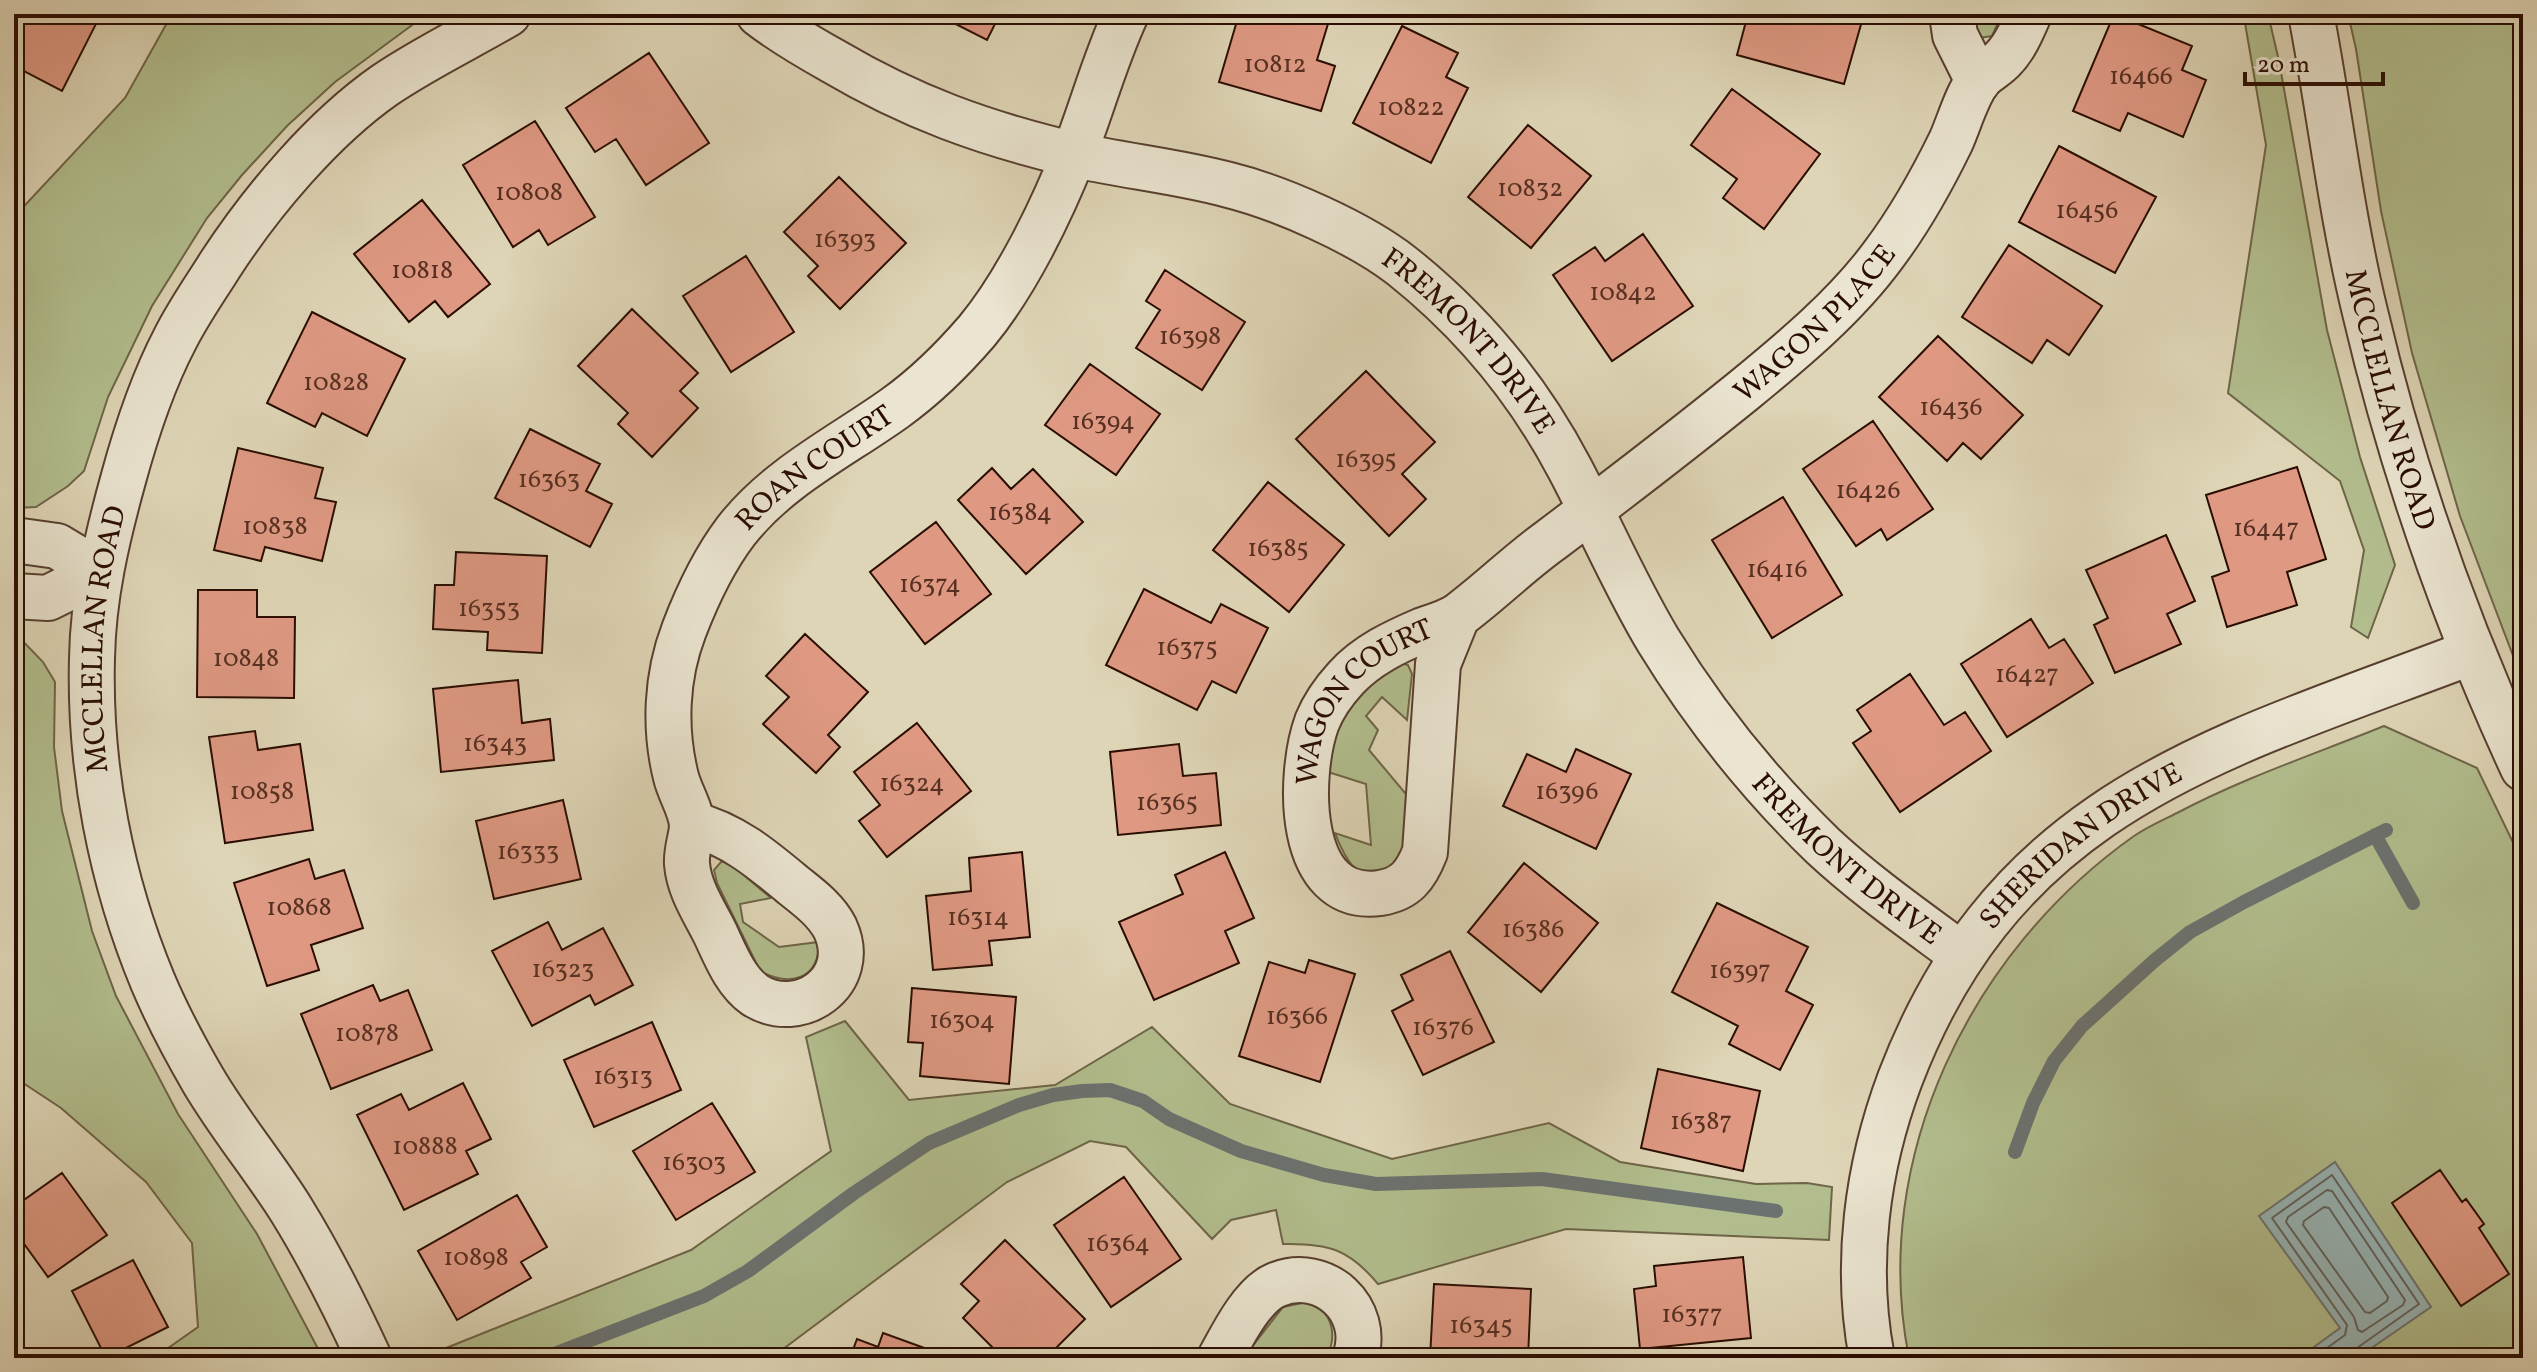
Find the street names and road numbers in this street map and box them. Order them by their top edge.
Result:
street label: WAGON PLACE [1725,236,1907,413]
street label: FREMONT DRIVE [1372,239,1564,443]
street label: MCCLELLAN ROAD [2333,265,2445,536]
street label: ROAN COURT [726,396,903,541]
street label: MCCLELLAN ROAD [73,502,138,775]
street label: WAGON COURT [1287,609,1440,787]
street label: SHERIDAN DRIVE [1970,753,2190,939]
street label: FREMONT DRIVE [1741,765,1950,956]

